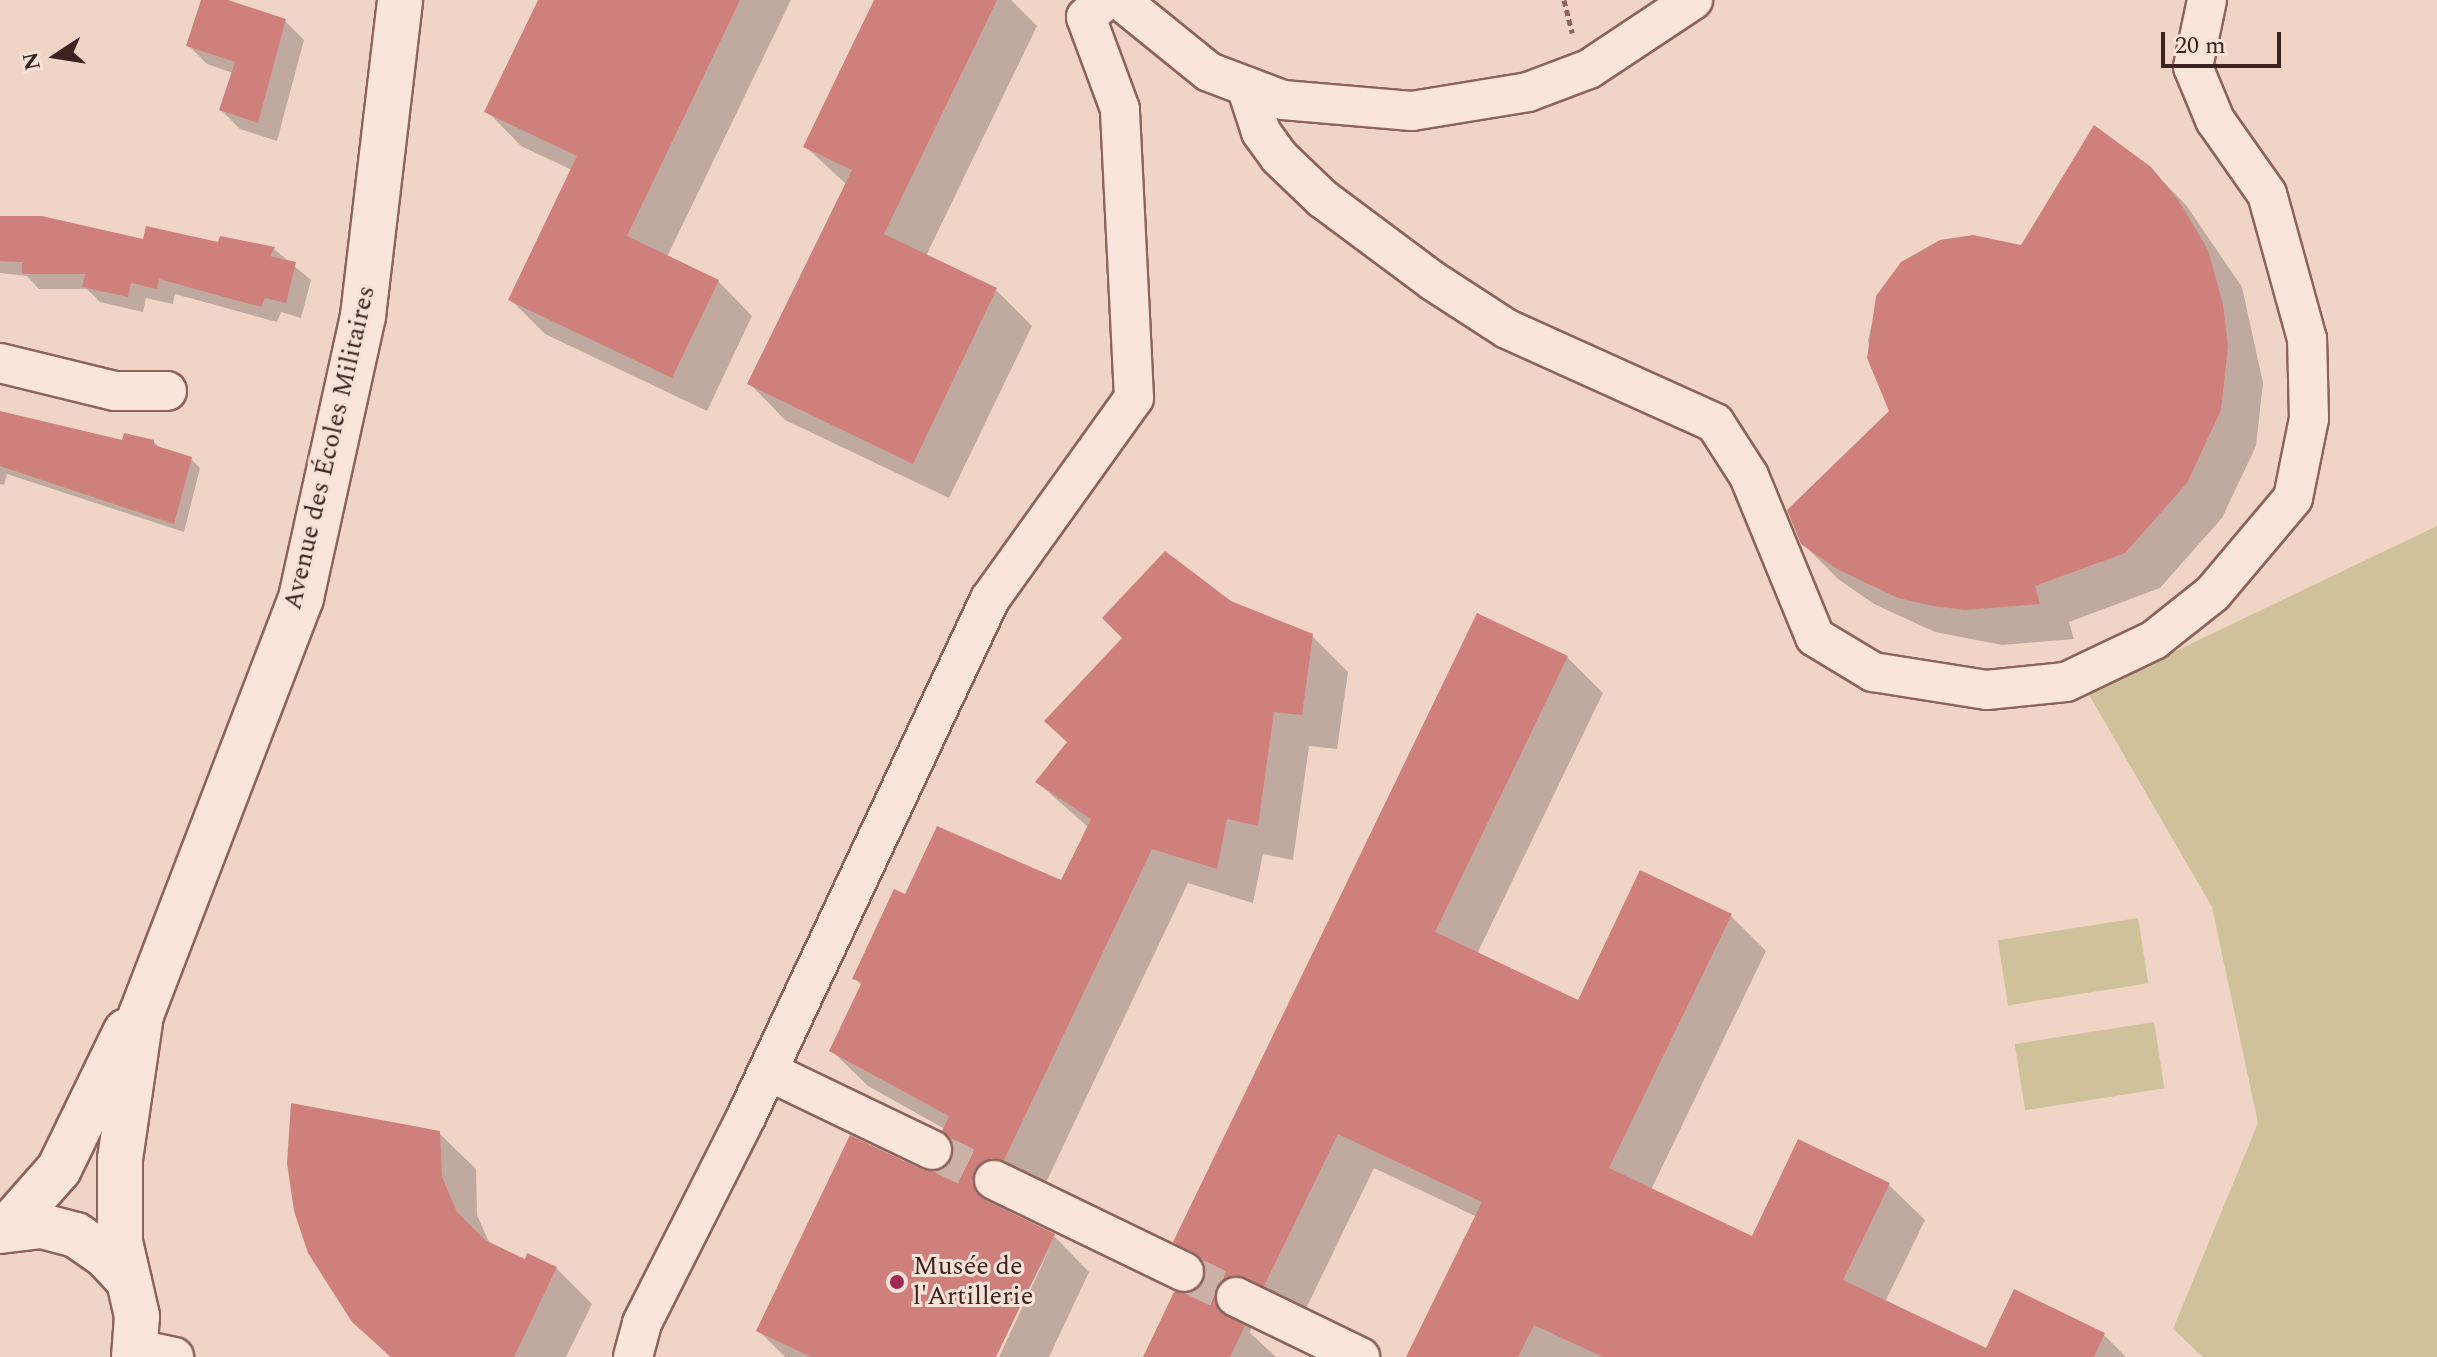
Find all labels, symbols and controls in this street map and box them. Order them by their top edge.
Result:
north arrow [16,16,96,96]
scale bar [2165,16,2285,66]
text: 20 m [2175,28,2226,64]
text: N [14,49,50,73]
street label: Avenue des Écoles Militaires [277,283,383,613]
place label: Musée de l'Artillerie [913,1251,1033,1312]
marker: Musée de l'Artillerie [888,1273,906,1291]

